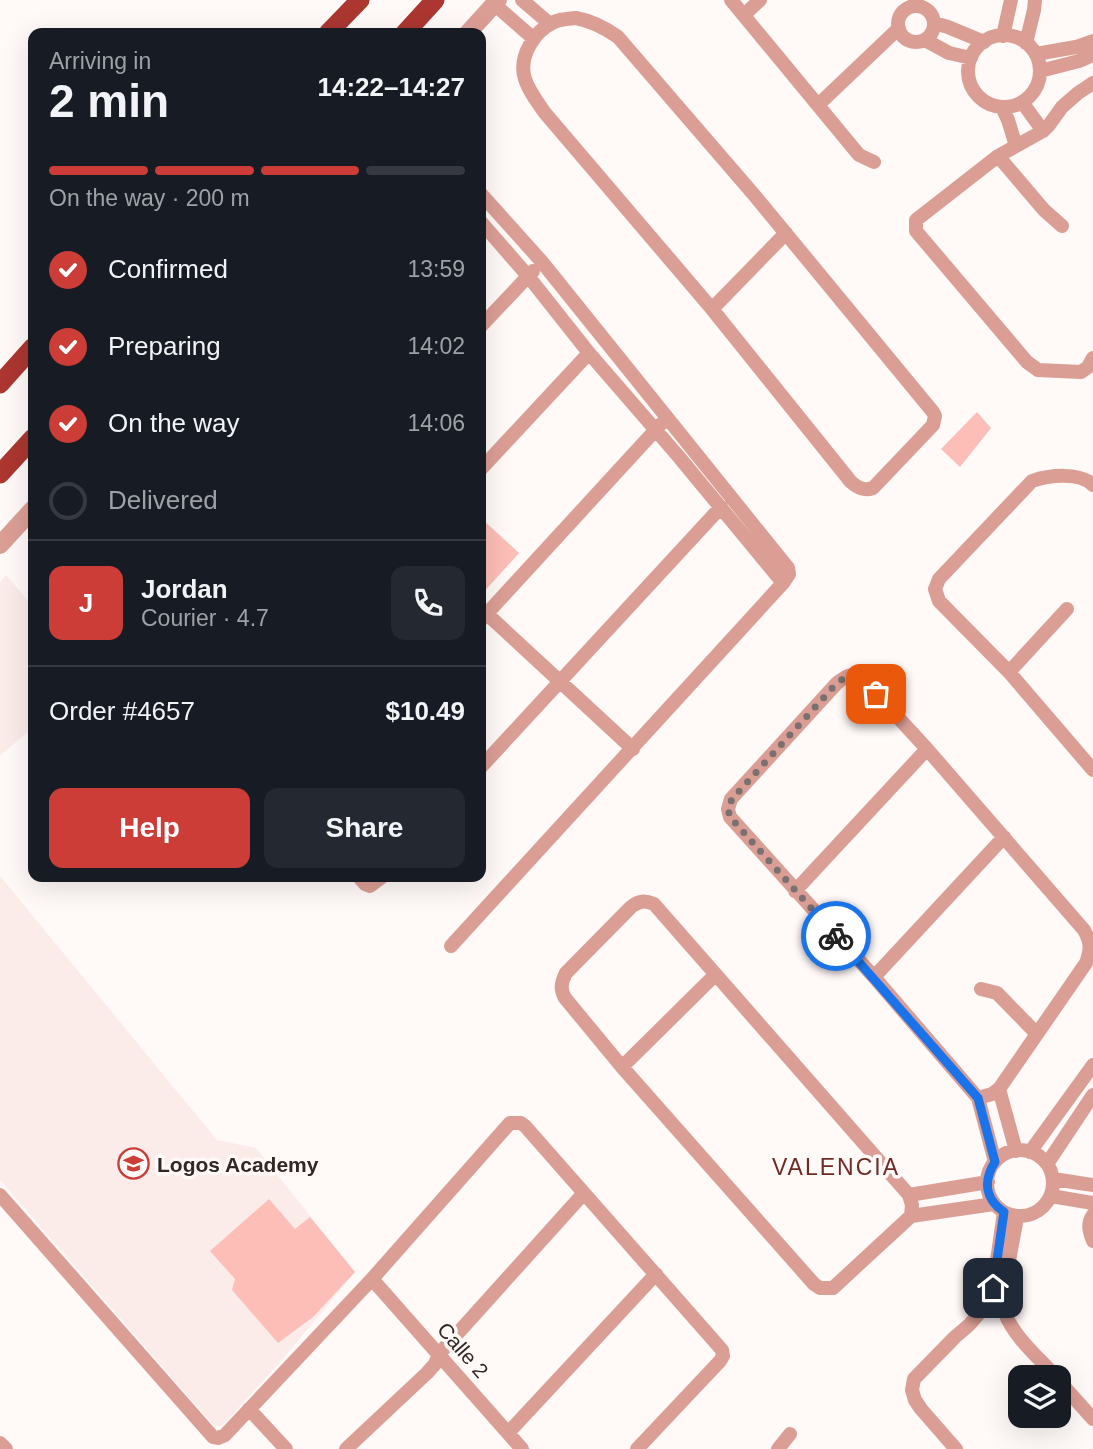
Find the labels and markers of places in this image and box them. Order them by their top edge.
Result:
pin [846,664,906,724]
school or university icon: Logos Academy [117,1147,151,1181]
place label: Logos Academy [157,1153,319,1176]
pin [963,1258,1023,1318]

